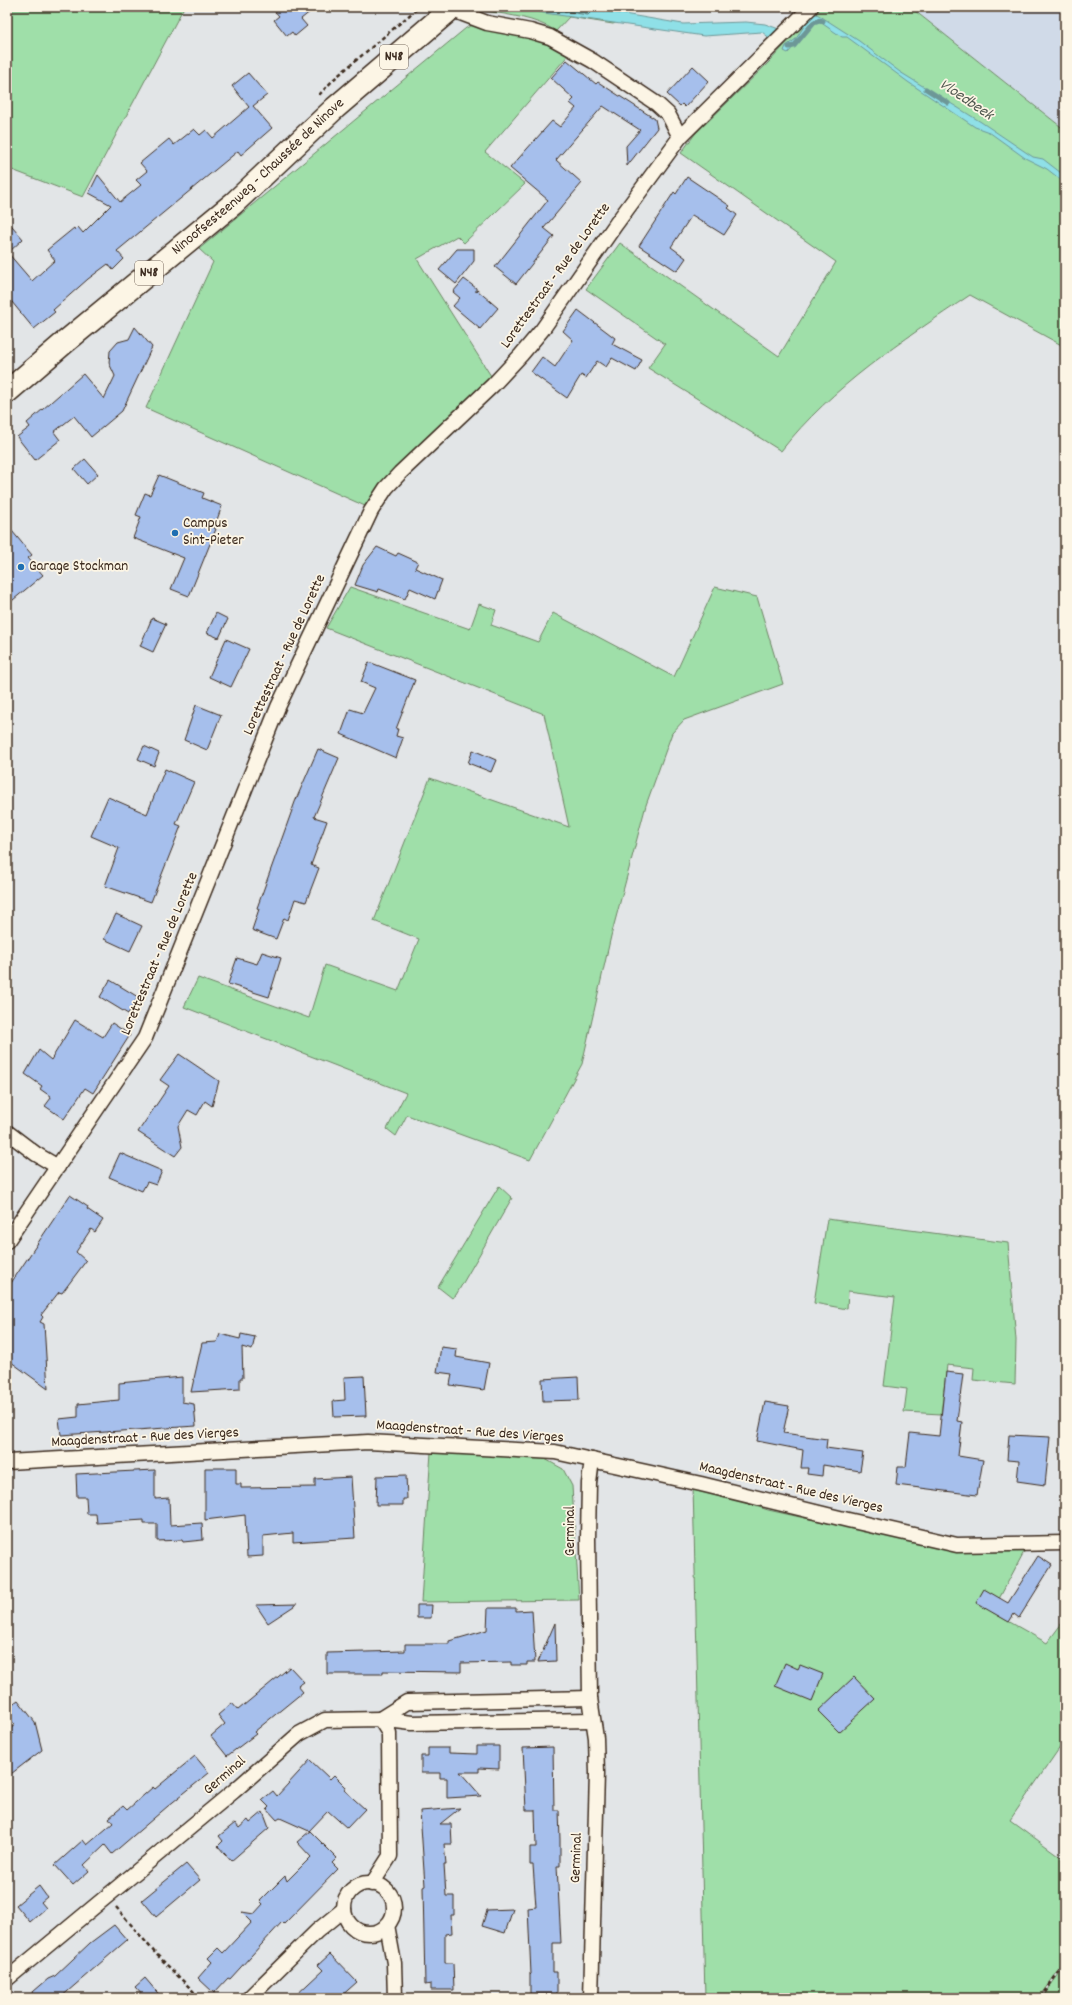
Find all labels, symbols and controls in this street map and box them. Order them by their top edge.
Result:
road number: N48 [380,45,408,69]
water label: Vloedbeek [934,73,999,127]
street label: Ninoofsesteenweg - Chaussée de Ninove [167,93,350,261]
street label: Lorettestraat - Rue de Lorette [496,198,617,353]
road number: N48 [135,261,163,285]
place label: Campus Sint-Pieter [183,513,244,552]
marker: Campus Sint-Pieter [170,528,180,538]
place label: Garage Stockman [29,556,128,578]
marker: Garage Stockman [16,562,26,572]
street label: Lorettestraat - Rue de Lorette [238,571,332,739]
street label: Lorettestraat - Rue de Lorette [116,869,205,1039]
street label: Maagdenstraat - Rue des Vierges [376,1414,564,1450]
street label: Maagdenstraat - Rue des Vierges [51,1422,239,1454]
street label: Maagdenstraat - Rue des Vierges [697,1456,885,1520]
street label: Germinal [560,1505,582,1556]
street label: Germinal [199,1751,252,1801]
street label: Germinal [565,1832,589,1884]

